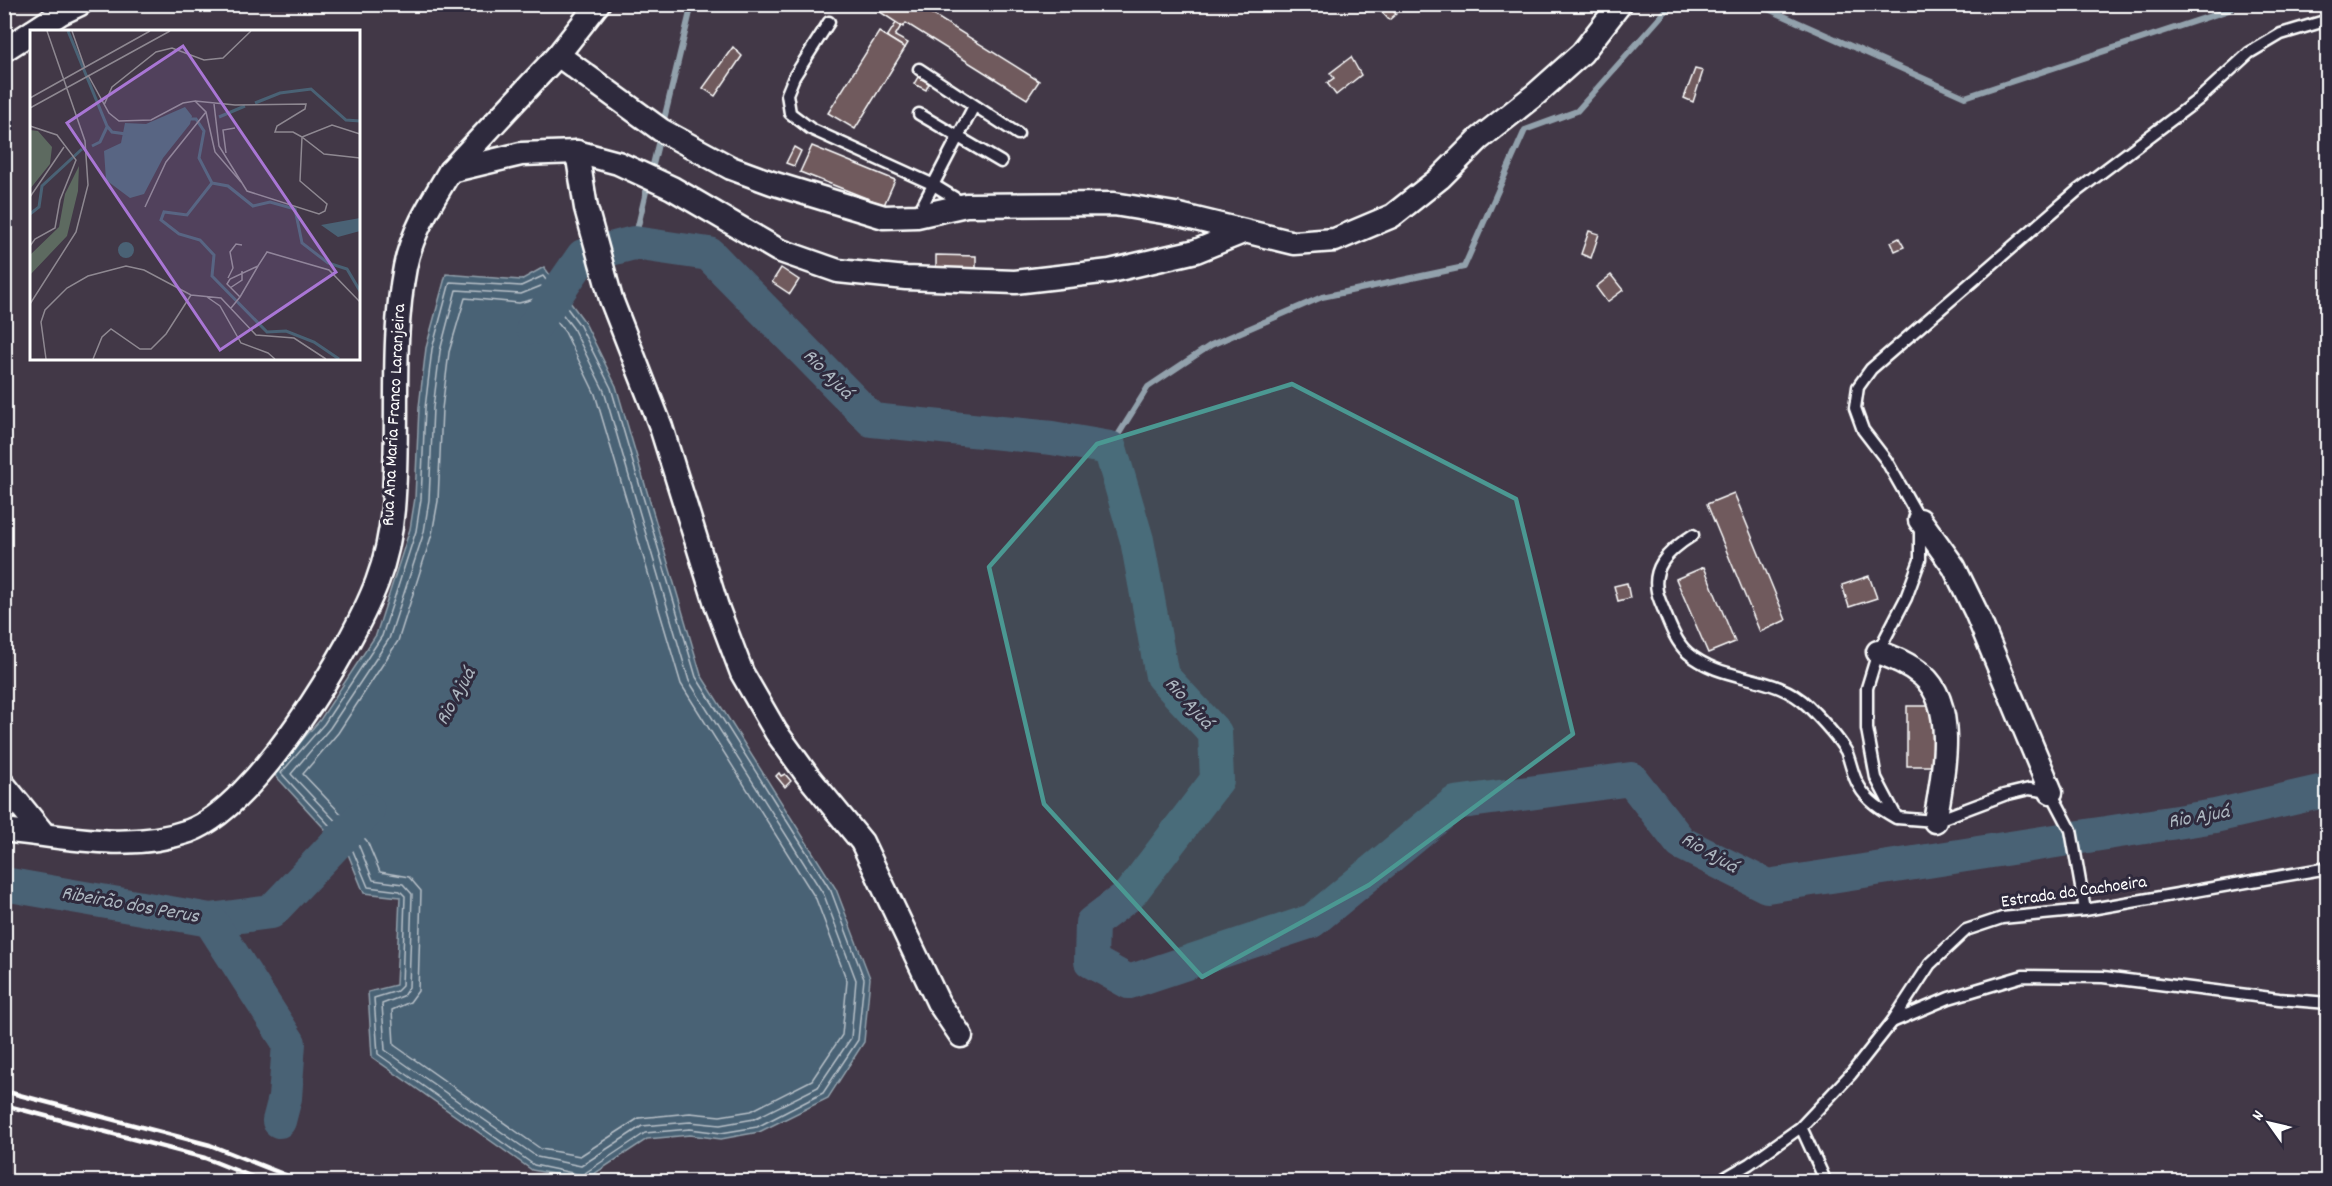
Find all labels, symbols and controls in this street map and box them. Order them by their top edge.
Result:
inset map [30,30,360,360]
street label: Rua Ana Maria Franco Laranjeira [377,303,413,527]
water label: Rio Ajuá [795,343,860,408]
water label: Rio Ajuá [430,661,485,731]
water label: Rio Ajuá [1157,672,1220,738]
water label: Rio Ajuá [2166,799,2234,837]
water label: Rio Ajuá [1675,826,1744,883]
street label: Estrada da Cachoeira [2000,870,2149,916]
water label: Ribeirão dos Perus [59,880,201,932]
north arrow [2239,1093,2299,1153]
text: N [2247,1106,2270,1126]

